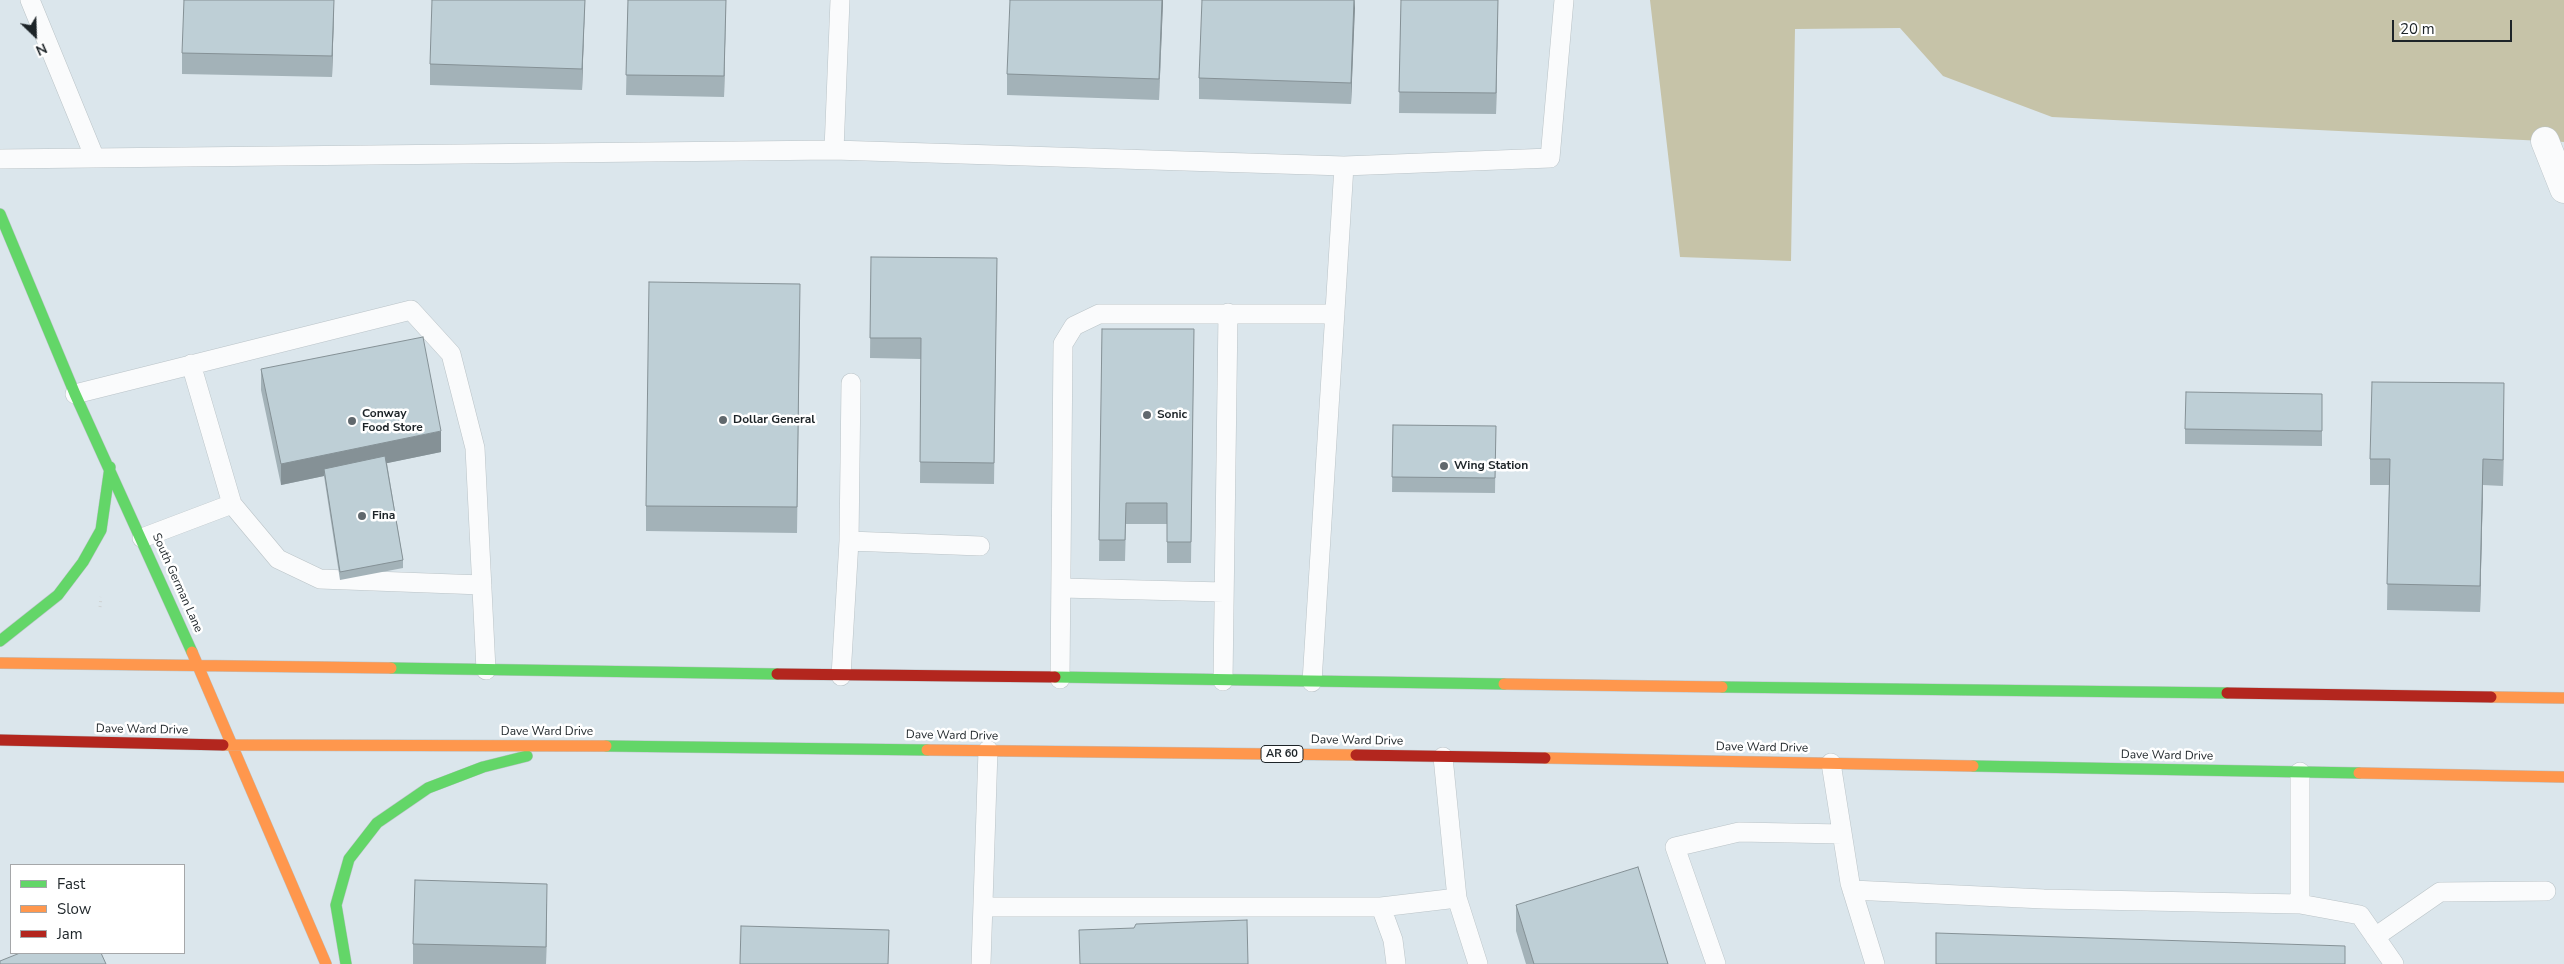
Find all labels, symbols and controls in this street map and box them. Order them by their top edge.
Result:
north arrow [10,10,60,60]
scale bar [2394,10,2514,42]
text: 20 m [2400,19,2435,39]
text: N [33,38,50,60]
place label: Conway Food Store [362,407,423,435]
place label: Sonic [1157,408,1187,422]
marker: Sonic [1141,409,1153,421]
place label: Dollar General [733,413,815,427]
marker: Dollar General [717,414,729,426]
marker: Conway Food Store [346,415,358,427]
place label: Wing Station [1454,459,1528,473]
marker: Wing Station [1438,460,1450,472]
place label: Fina [372,509,395,523]
marker: Fina [356,510,368,522]
street label: South German Lane [149,531,205,635]
street label: Dave Ward Drive [96,722,188,738]
street label: Dave Ward Drive [501,725,593,739]
street label: Dave Ward Drive [906,728,998,744]
street label: Dave Ward Drive [1311,733,1403,749]
street label: Dave Ward Drive [1716,740,1808,756]
road number: AR 60 [1261,746,1303,762]
street label: Dave Ward Drive [2121,748,2213,764]
legend [10,864,185,954]
text: Fast [57,874,85,894]
text: Slow [57,899,91,919]
text: Jam [57,924,83,944]

